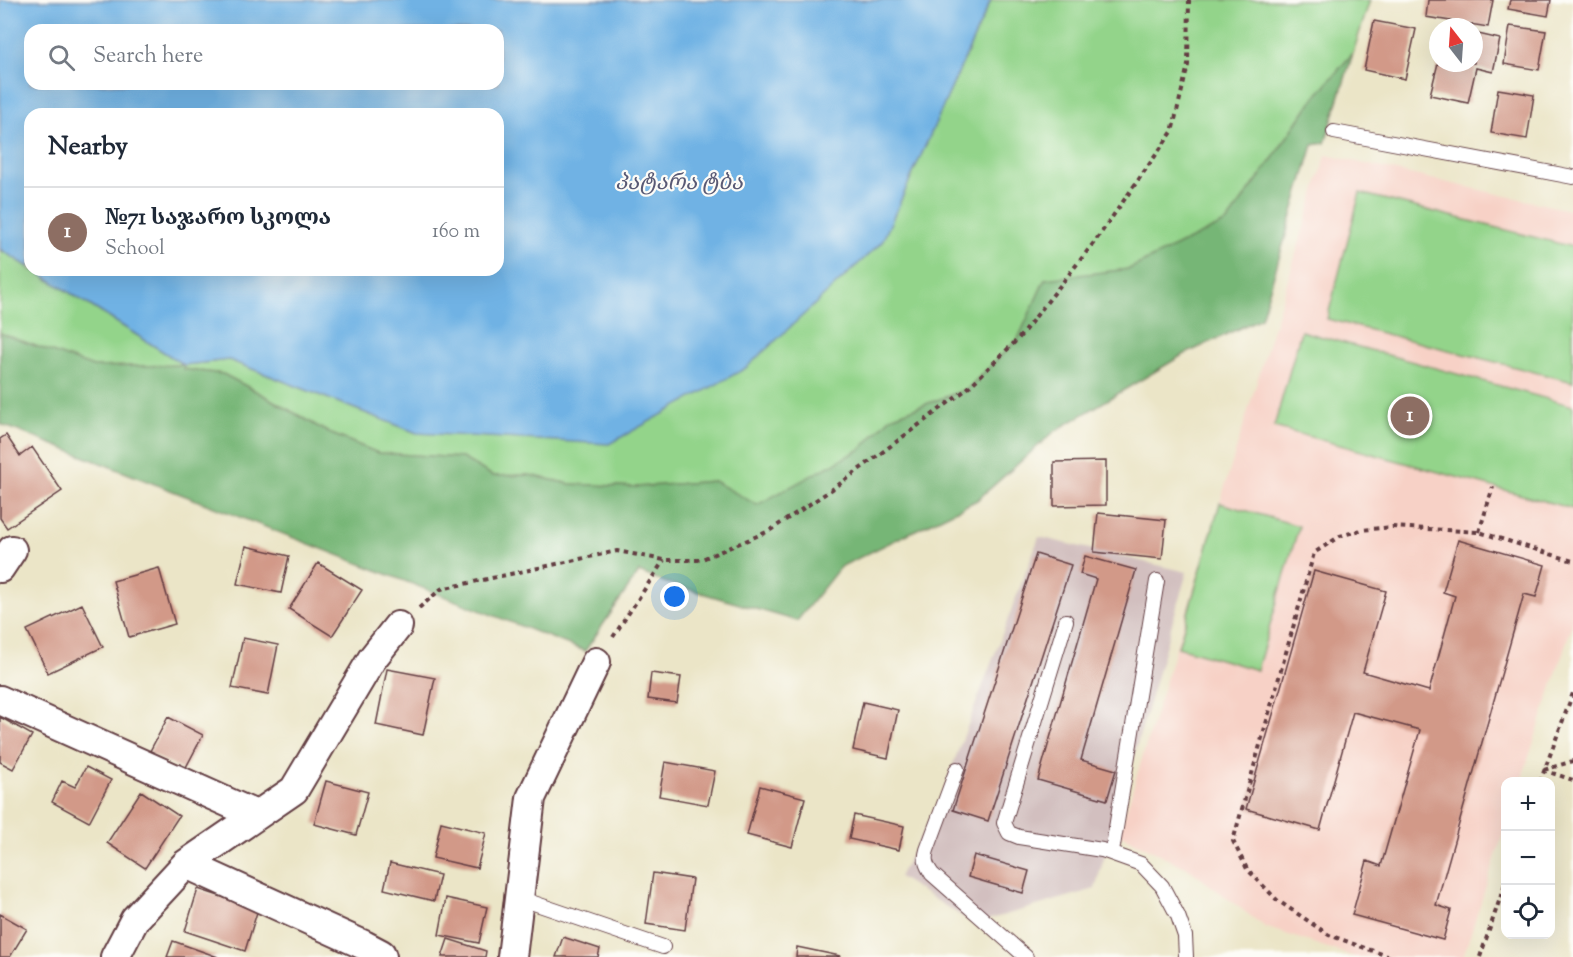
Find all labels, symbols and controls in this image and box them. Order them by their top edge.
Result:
north arrow [1429,18,1483,72]
search box [24,24,504,90]
icon: search [45,41,78,74]
text: Search here [93,41,203,73]
text: Nearby [48,129,128,166]
water label: პატარა ტბა [615,168,743,200]
text: №71 საჯარო სკოლა [105,203,331,235]
text: 1 [64,218,71,247]
text: 160 m [432,218,480,247]
text: School [105,235,165,264]
pin: 1 [1390,394,1430,438]
your location [660,582,689,611]
map controls [1501,777,1555,939]
button: + [1501,777,1555,831]
button: − [1501,831,1555,885]
button: locate [1501,885,1555,939]

